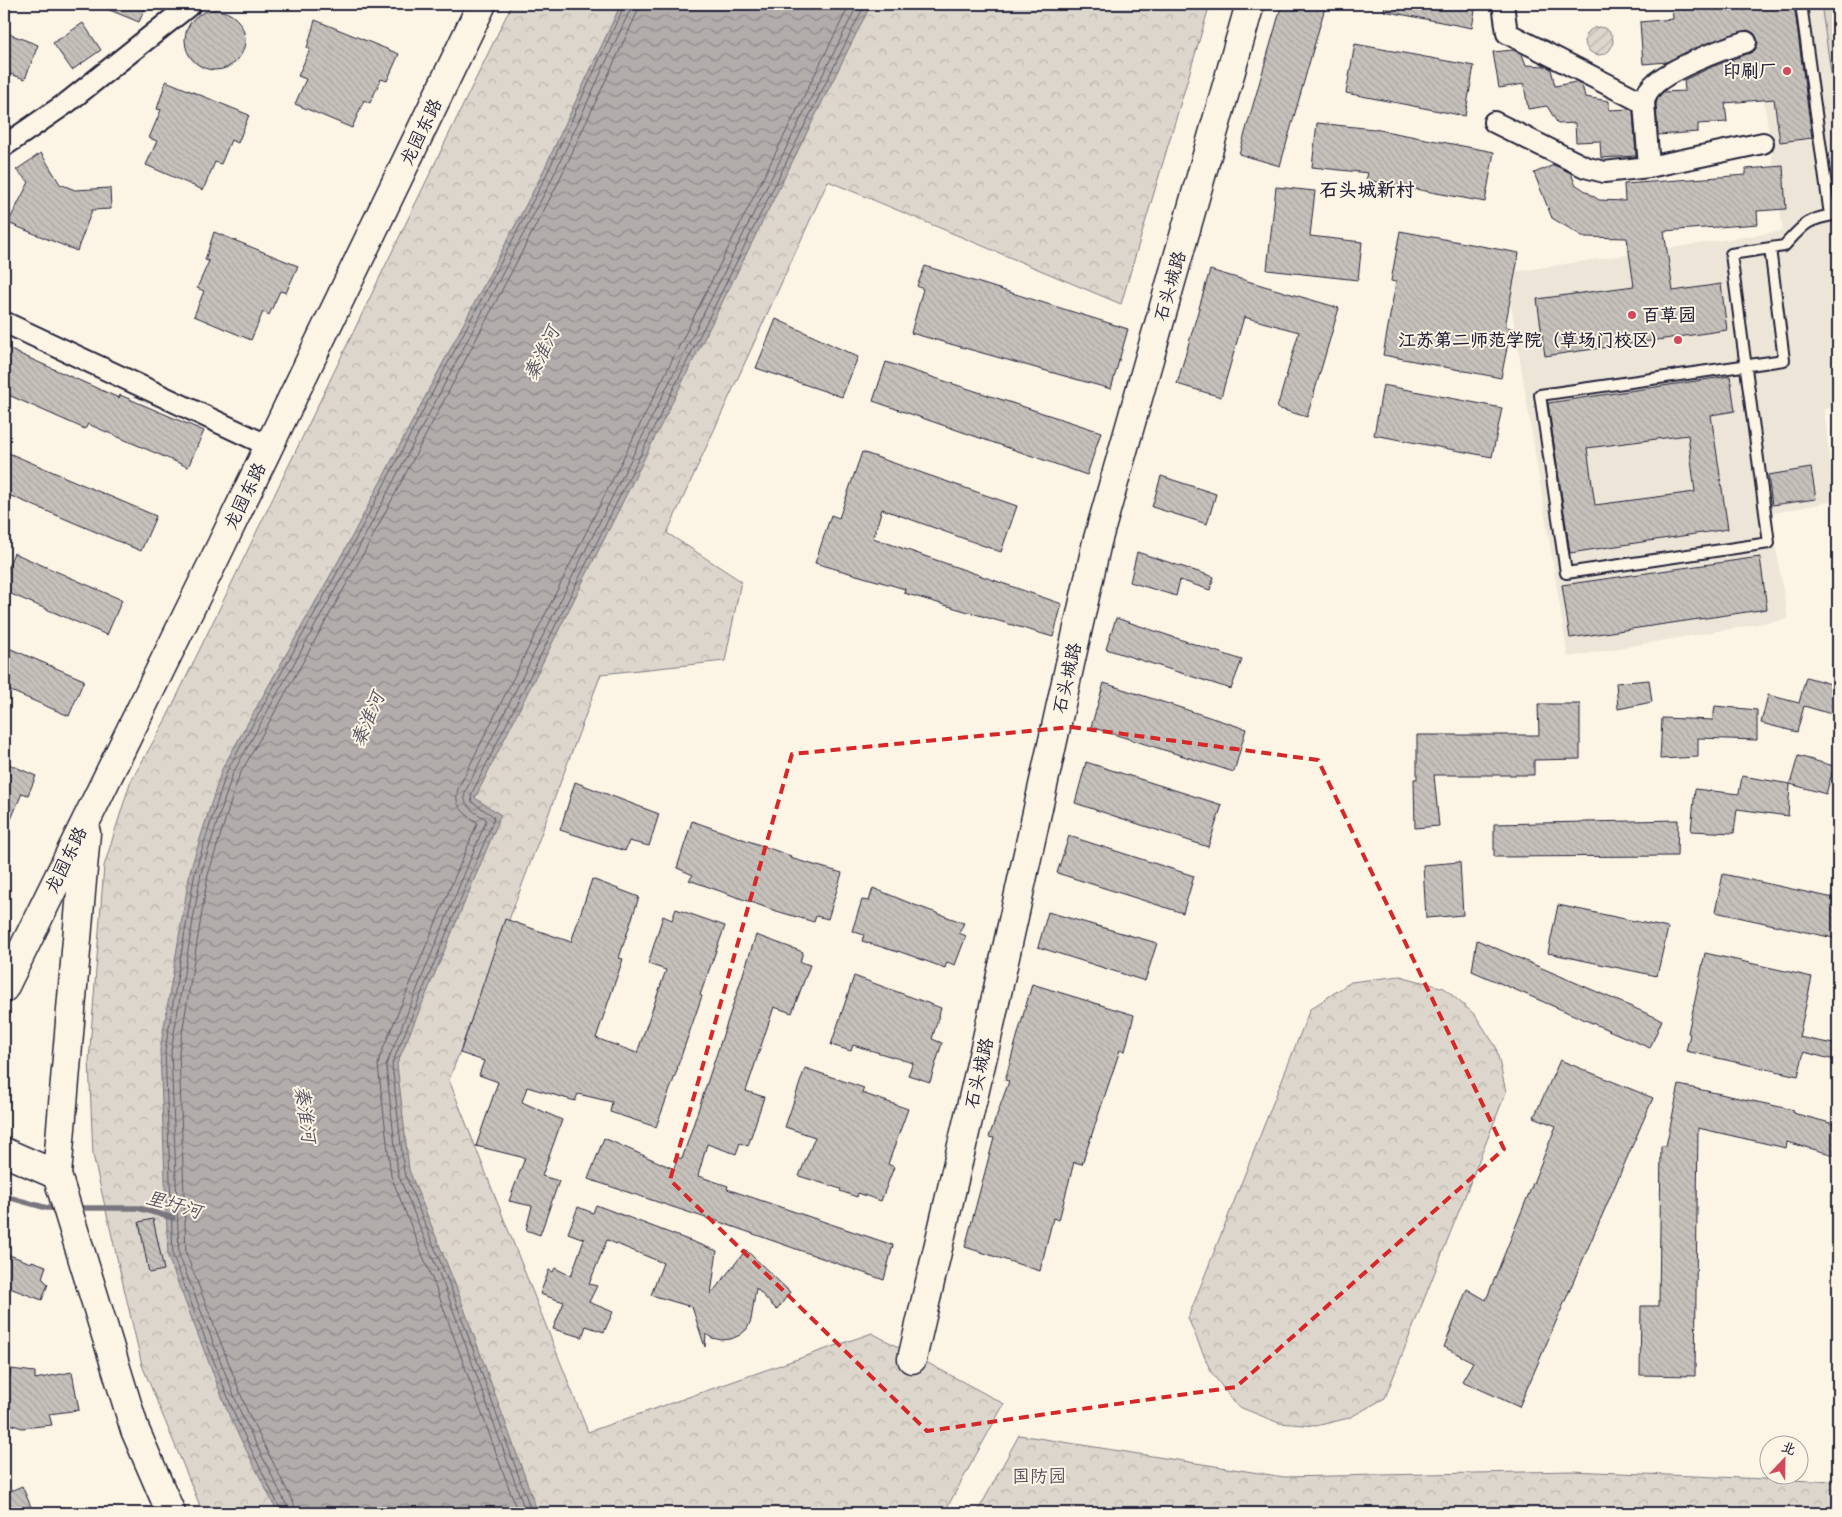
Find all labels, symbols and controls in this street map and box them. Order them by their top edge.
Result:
place label: 印刷厂 [1723,59,1777,84]
marker: 印刷厂 [1781,65,1793,77]
street label: 龙园东路 [394,94,448,170]
district label: 石头城新村 [1319,177,1415,204]
street label: 石头城路 [1149,248,1192,324]
place label: 百草园 [1642,303,1696,328]
marker: 百草园 [1626,309,1638,321]
water label: 秦淮河 [518,319,568,385]
place label: 江苏第二师范学院（草场门校区） [1398,328,1668,353]
marker: 江苏第二师范学院（草场门校区） [1672,334,1684,346]
street label: 龙园东路 [218,458,272,534]
street label: 石头城路 [1047,640,1088,716]
water label: 秦淮河 [345,685,393,751]
street label: 龙园东路 [39,822,93,898]
street label: 石头城路 [959,1035,1000,1111]
water label: 秦淮河 [287,1084,322,1147]
water label: 里圩河 [142,1185,208,1227]
north arrow [1760,1434,1810,1484]
text: 北 [1778,1437,1799,1461]
park label: 国防园 [1012,1464,1066,1489]

